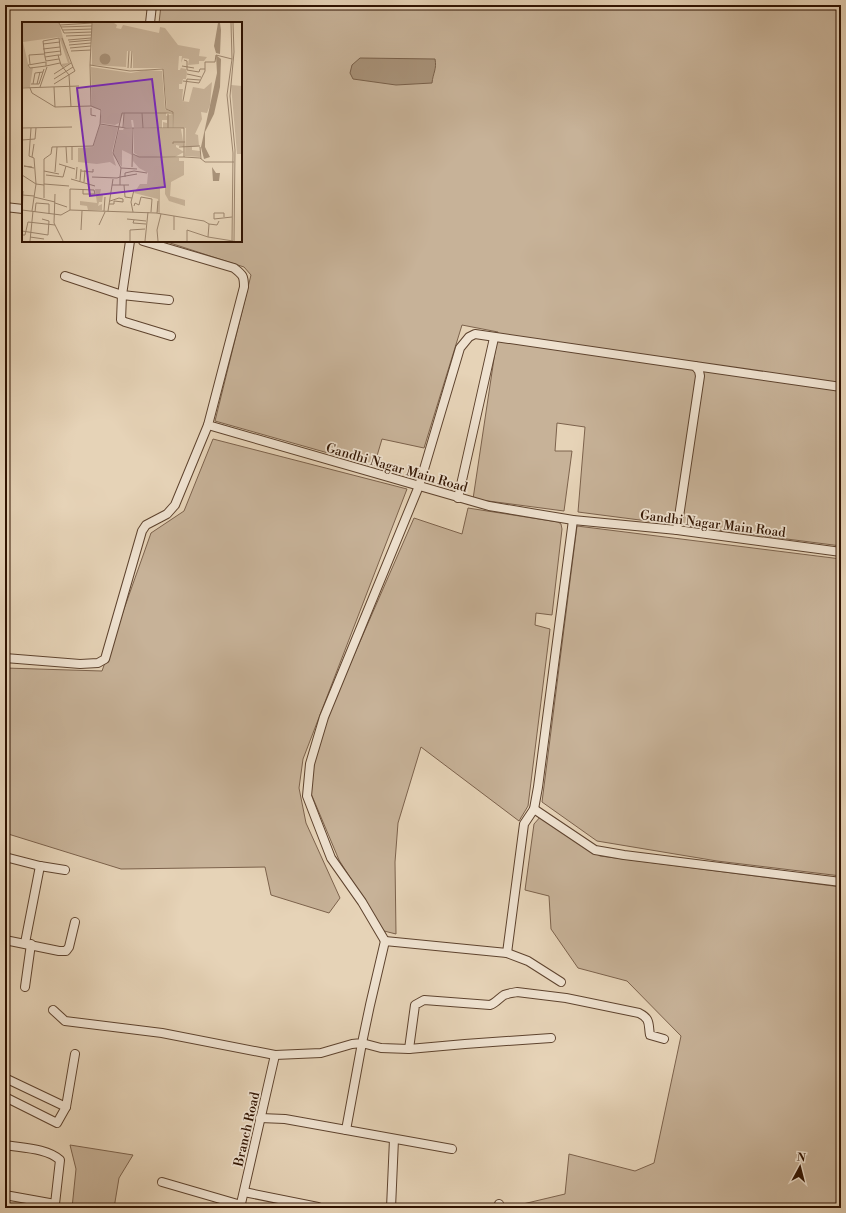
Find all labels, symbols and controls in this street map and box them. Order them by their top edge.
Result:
inset map [22,22,242,242]
street label: Gandhi Nagar Main Road [324,440,470,496]
street label: Gandhi Nagar Main Road [639,507,787,541]
street label: Branch Road [230,1090,263,1169]
north arrow [780,1147,820,1187]
text: N [796,1151,807,1166]

